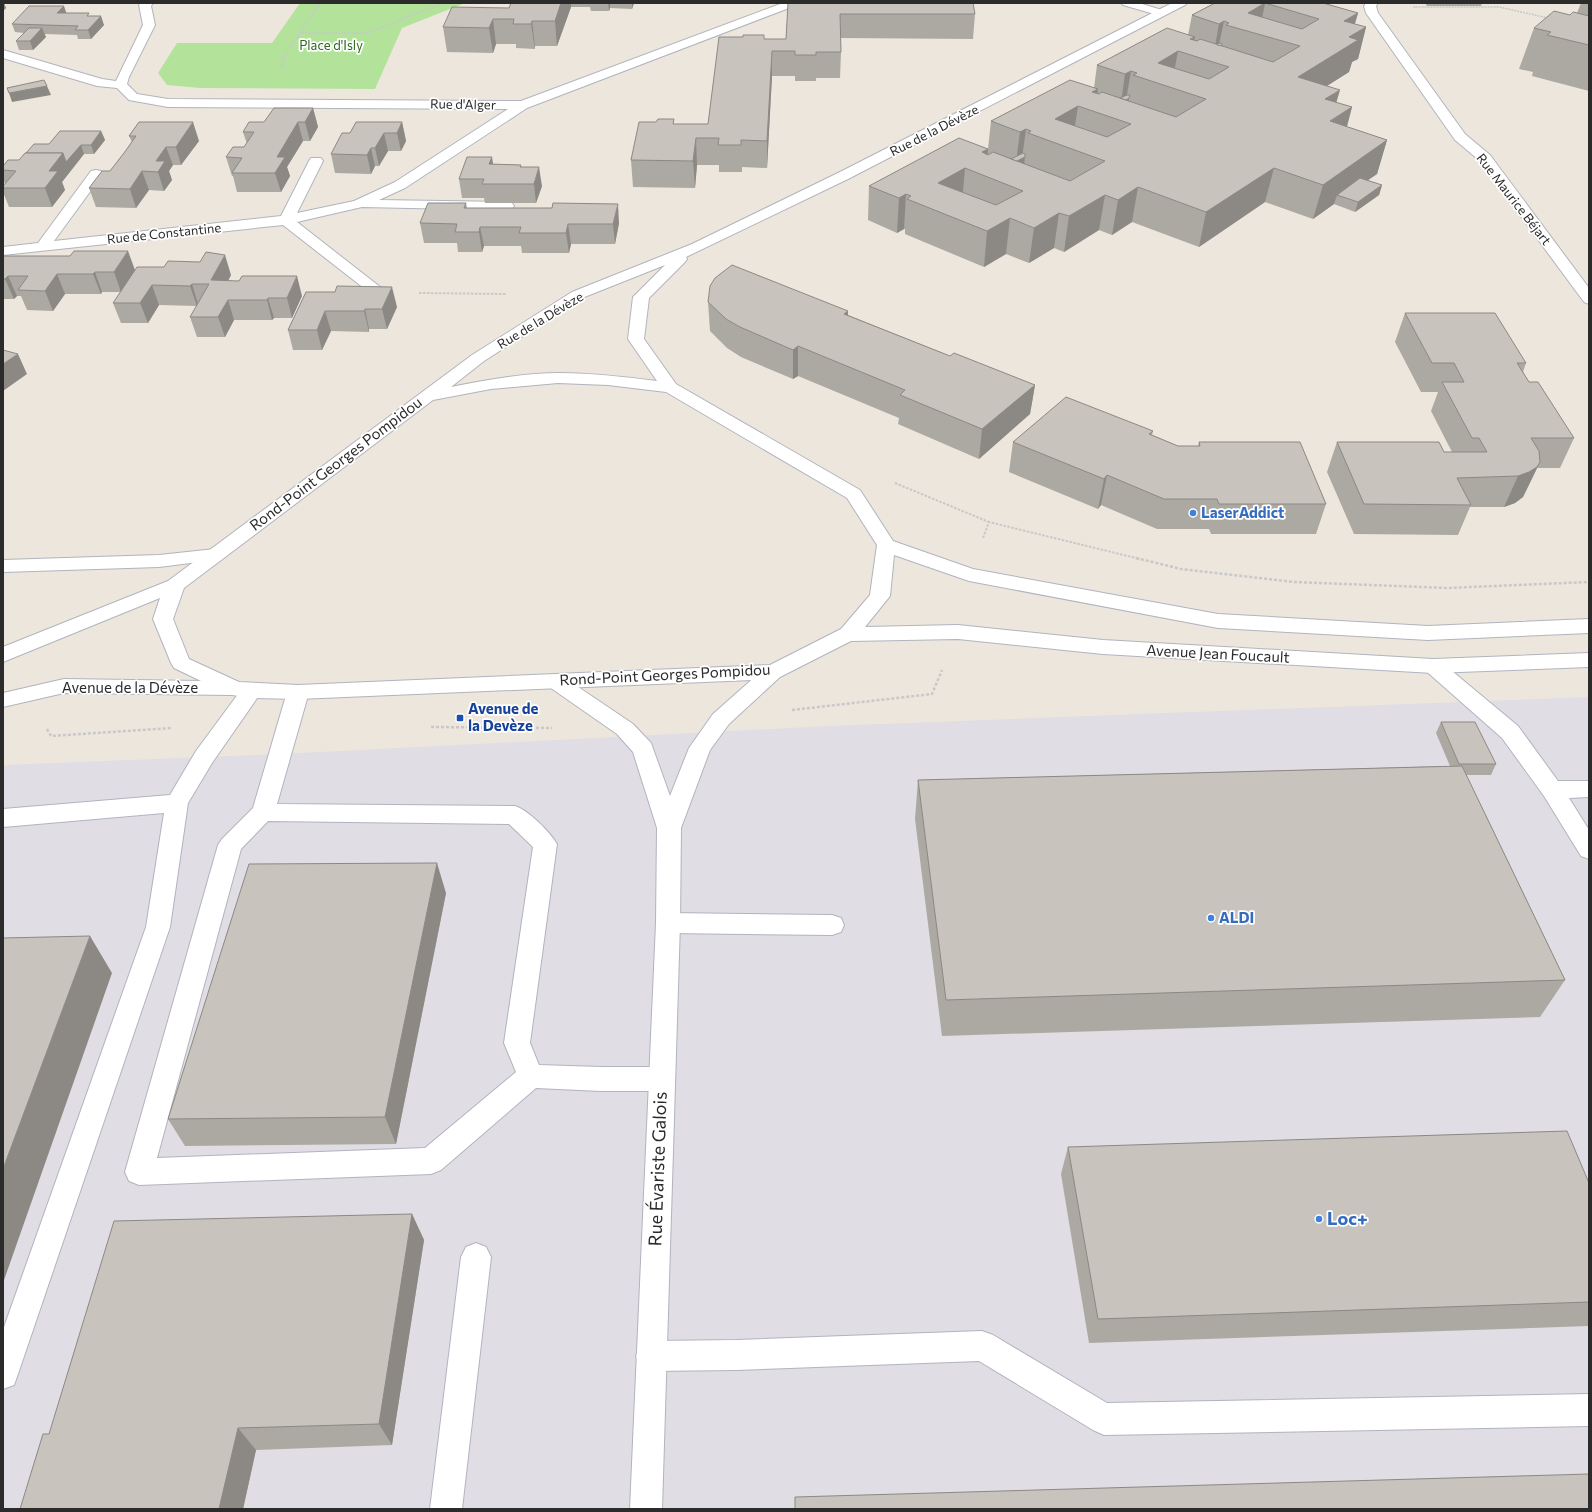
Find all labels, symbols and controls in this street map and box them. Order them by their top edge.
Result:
park label: Place d'Isly [299,37,363,53]
street label: Rue d'Alger [430,95,496,113]
street label: Rue de la Dévèze [887,101,981,159]
street label: Rue Maurice Béjart [1473,150,1555,248]
street label: Rue de Constantine [106,219,222,247]
street label: Rue de la Dévèze [494,288,586,352]
street label: Rond-Point Georges Pompidou [246,392,425,534]
place label: LaserAddict [1201,503,1284,521]
marker: LaserAddict [1188,508,1198,518]
street label: Avenue Jean Foucault [1146,640,1290,666]
street label: Rond-Point Georges Pompidou [559,659,771,689]
street label: Avenue de la Dévèze [62,678,198,696]
place label: Avenue de la Devèze [468,699,539,734]
marker: Avenue de la Devèze [455,713,465,723]
place label: ALDI [1219,908,1254,926]
marker: ALDI [1206,913,1216,923]
street label: Rue Évariste Galois [643,1091,671,1247]
place label: Loc+ [1327,1207,1368,1229]
marker: Loc+ [1314,1214,1324,1224]

